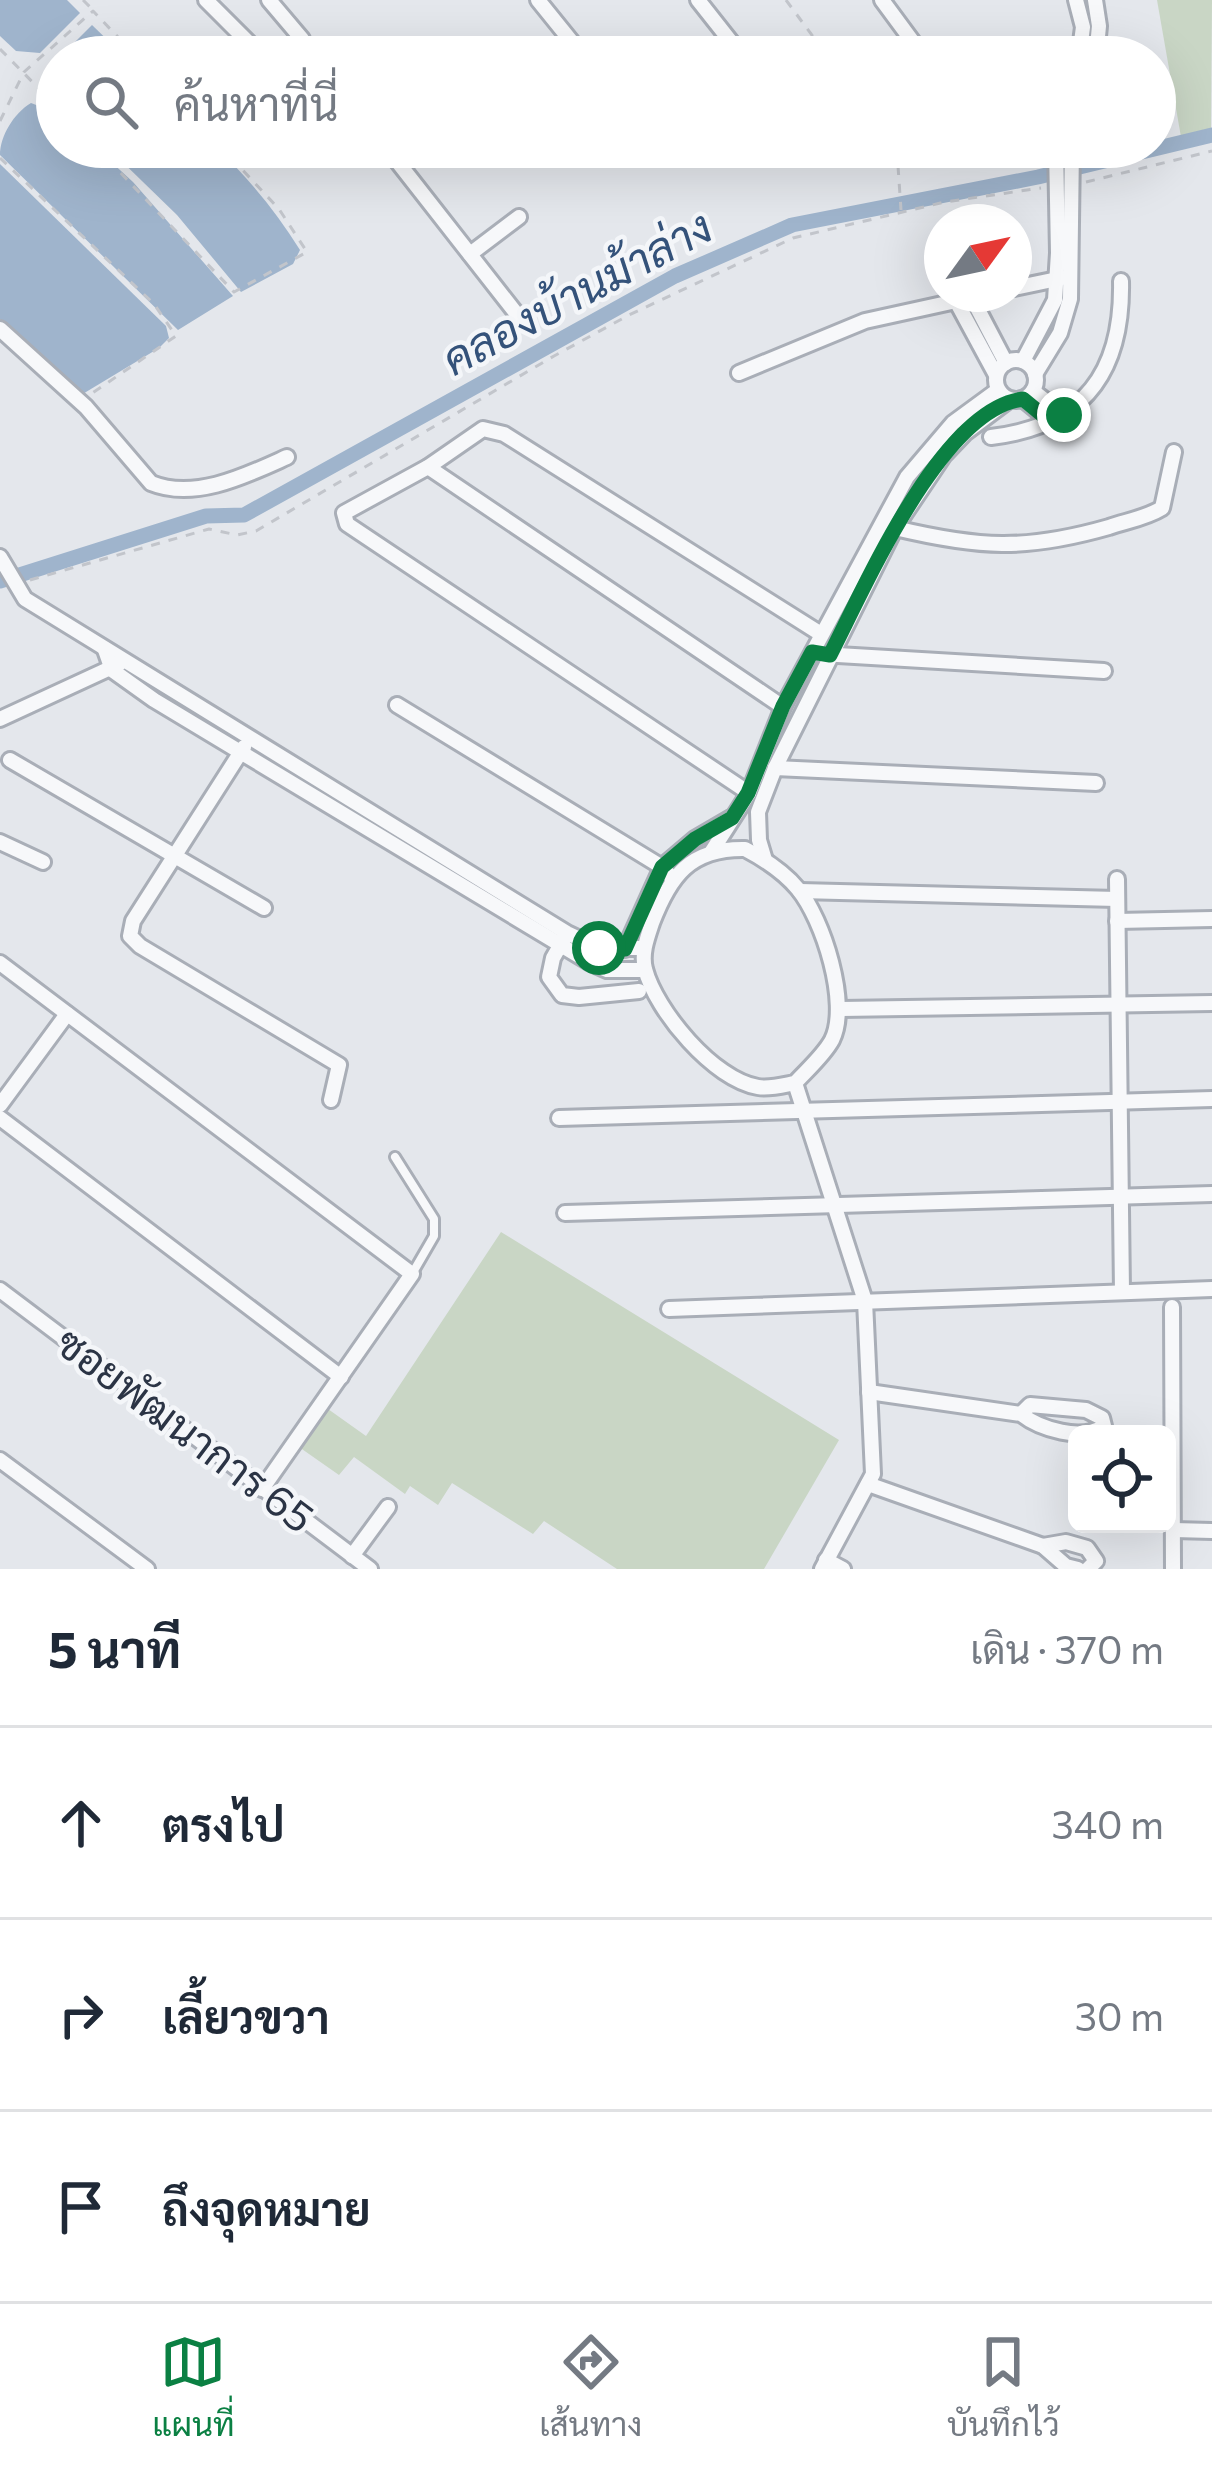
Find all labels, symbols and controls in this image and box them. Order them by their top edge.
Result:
search box [36,36,1176,168]
icon: search [78,69,144,135]
text: ค้นหาที่นี่ [174,75,338,130]
water label: คลองบ้านม้าล่าง [432,197,720,385]
north arrow [924,204,1032,312]
route end [1037,388,1091,442]
route start [572,921,626,975]
street label: ซอยพัฒนาการ 65 [47,1315,325,1542]
map controls [1068,1425,1176,1533]
button: locate [1068,1425,1176,1533]
text: 5 นาที [48,1616,181,1679]
text: เดิน · 370 m [970,1624,1164,1672]
icon: ahead [48,1790,114,1856]
text: ตรงไป [162,1796,285,1851]
text: 340 m [1051,1799,1164,1847]
icon: right [48,1982,114,2048]
text: เลี้ยวขวา [162,1988,330,2043]
text: 30 m [1075,1991,1164,2039]
icon: arrive [48,2174,114,2240]
text: ถึงจุดหมาย [162,2180,371,2235]
tab: แผนที่ [152,2329,235,2444]
tab: เส้นทาง [539,2329,642,2444]
tab: บันทึกไว้ [947,2329,1060,2444]

